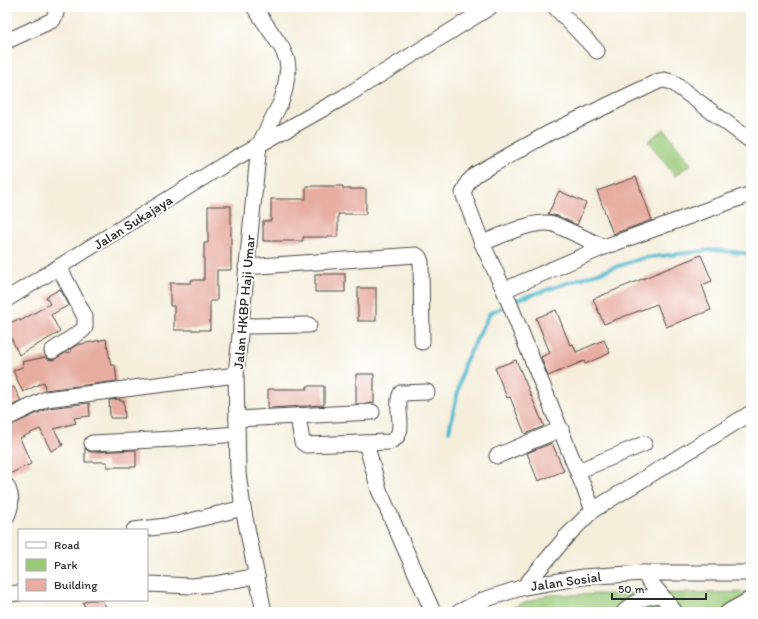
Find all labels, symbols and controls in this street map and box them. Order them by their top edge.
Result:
street label: Jalan Sukajaya [91,191,176,253]
street label: Jalan HKBP Haji Umar [230,234,259,370]
legend [18,529,148,601]
text: Road [54,538,80,552]
text: Park [54,558,78,572]
street label: Jalan Sosial [530,568,602,595]
scale bar [612,575,706,601]
text: Building [54,578,98,592]
text: 50 m [618,582,644,596]

